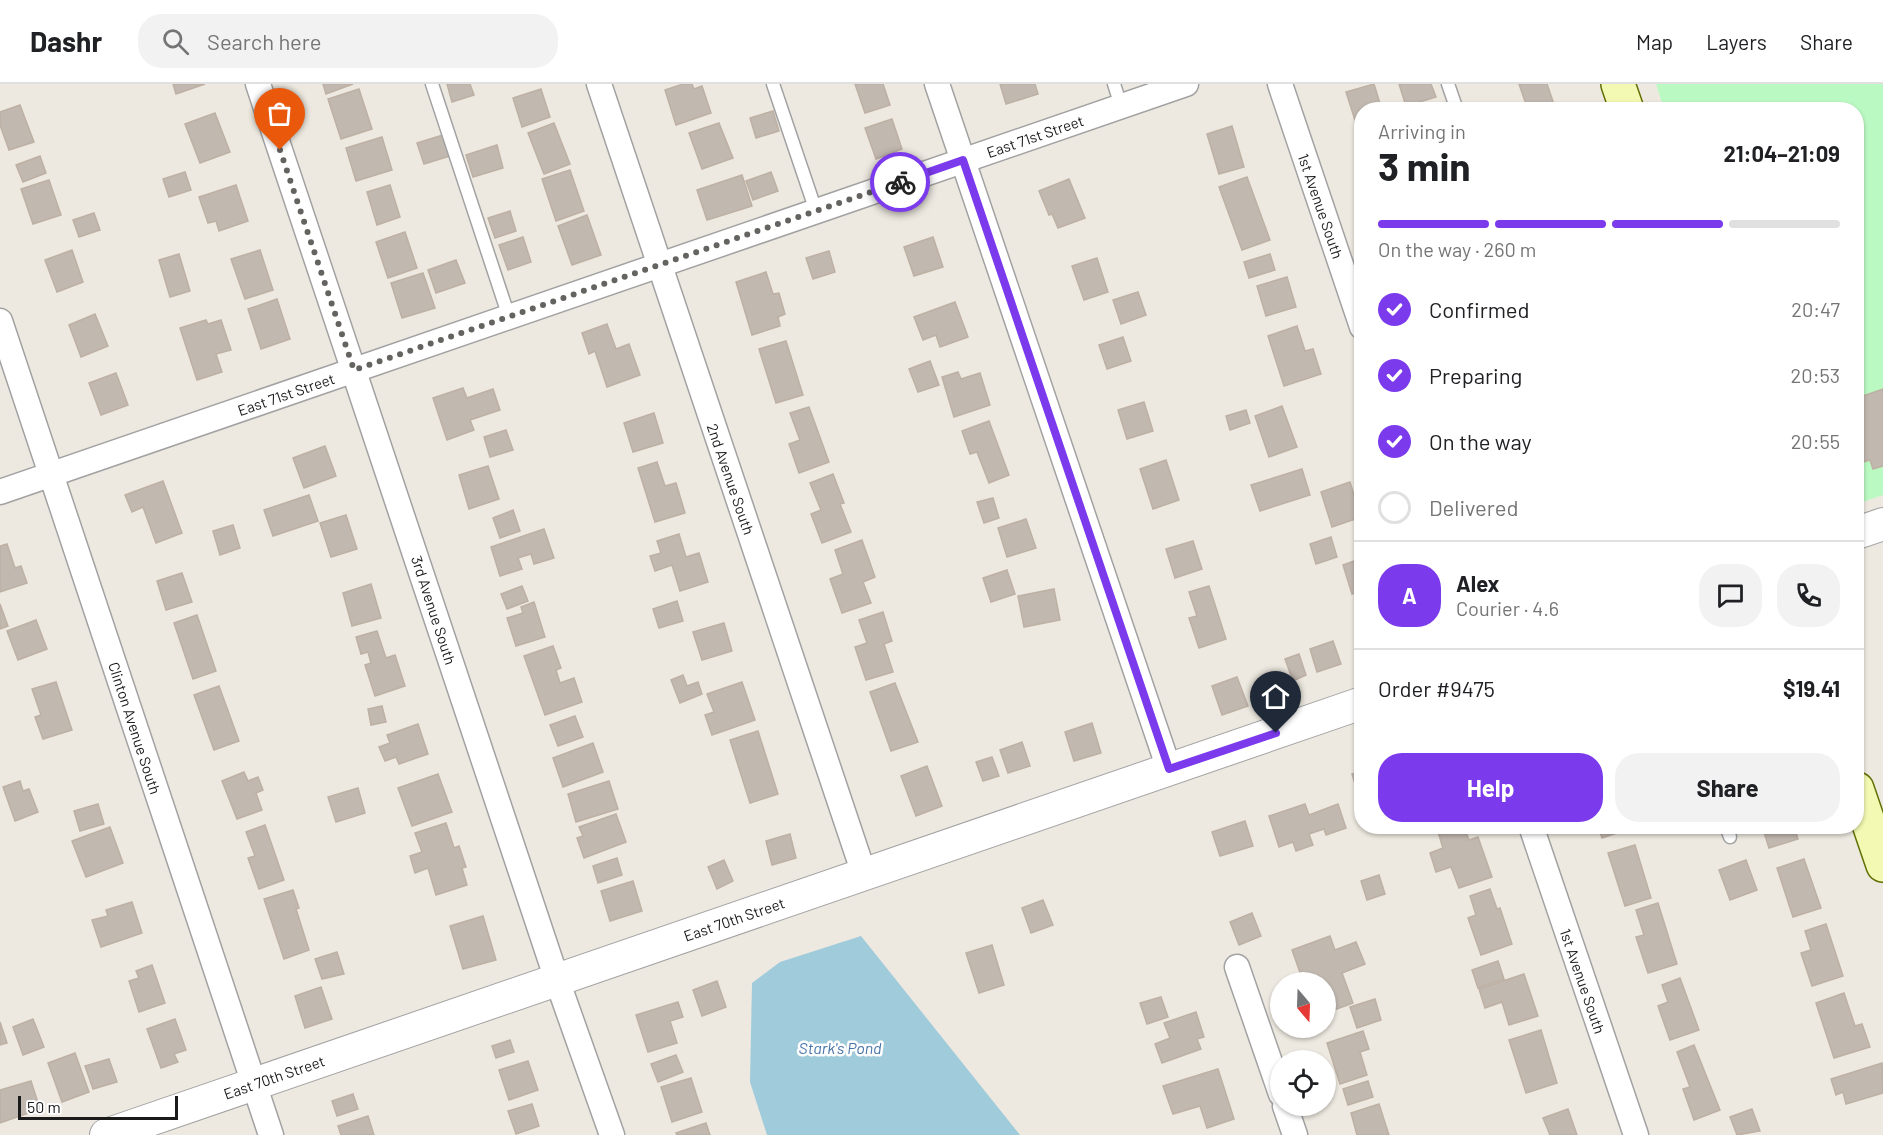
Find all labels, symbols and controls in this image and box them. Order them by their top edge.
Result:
search box [138,14,558,68]
text: Dashr [30,24,102,58]
icon: search [159,25,192,58]
text: Search here [207,28,321,54]
text: Map [1636,29,1673,54]
text: Layers [1706,29,1767,54]
text: Share [1800,29,1853,54]
pin [254,88,305,150]
icon: bag [263,97,296,130]
street label: East 71st Street [984,111,1086,161]
text: Arriving in [1378,119,1466,143]
text: 21:04–21:09 [1723,140,1840,166]
text: 3 min [1378,142,1471,189]
street label: 1st Avenue South [1295,151,1347,261]
courier [870,152,930,212]
icon: bike [884,166,917,199]
text: On the way · 260 m [1378,237,1536,261]
icon: check [1378,293,1411,326]
text: Confirmed [1429,296,1529,322]
text: 20:47 [1791,297,1840,321]
icon: check [1378,359,1411,392]
text: Preparing [1429,362,1522,388]
text: 20:53 [1791,363,1840,387]
street label: East 71st Street [235,369,337,419]
street label: 2nd Avenue South [704,421,758,537]
icon: check [1378,425,1411,458]
text: On the way [1429,428,1532,454]
text: 20:55 [1791,429,1840,453]
text: Delivered [1429,494,1518,520]
street label: 3rd Avenue South [408,553,460,667]
button: chat [1699,564,1762,627]
button: phone [1777,564,1840,627]
text: Alex [1456,570,1499,596]
text: A [1402,582,1417,608]
text: Courier · 4.6 [1456,596,1559,620]
street label: Clinton Avenue South [105,660,165,796]
pin [1250,671,1301,733]
text: Order #9475 [1378,675,1495,701]
text: $19.41 [1783,675,1840,701]
icon: home [1259,680,1292,713]
button: Help [1378,753,1603,822]
button: Share [1615,753,1840,822]
street label: East 70th Street [681,893,787,945]
street label: 1st Avenue South [1557,926,1609,1036]
north arrow [1270,972,1336,1038]
map controls [1270,972,1336,1116]
water label: Stark's Pond [799,1038,882,1057]
button: locate [1270,1050,1336,1116]
street label: East 70th Street [221,1051,327,1103]
scale bar [18,1093,178,1120]
text: 50 m [27,1097,61,1116]

